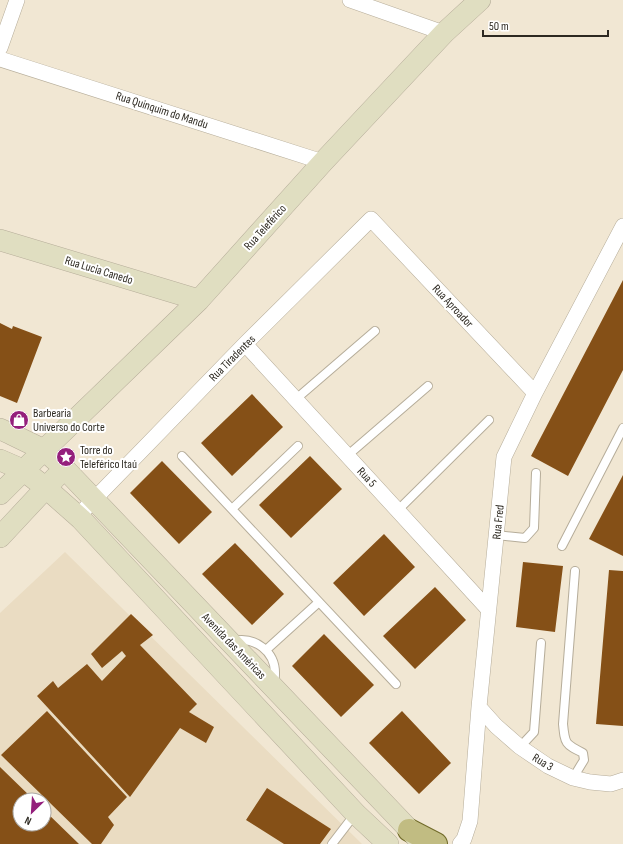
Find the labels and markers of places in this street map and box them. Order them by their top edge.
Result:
place label: Barbearia Universo do Corte [33,406,105,435]
shop icon: Barbearia Universo do Corte [8,409,30,431]
place label: Torre do Teleférico Itaú [80,443,137,472]
place icon: Torre do Teleférico Itaú [55,446,77,468]

